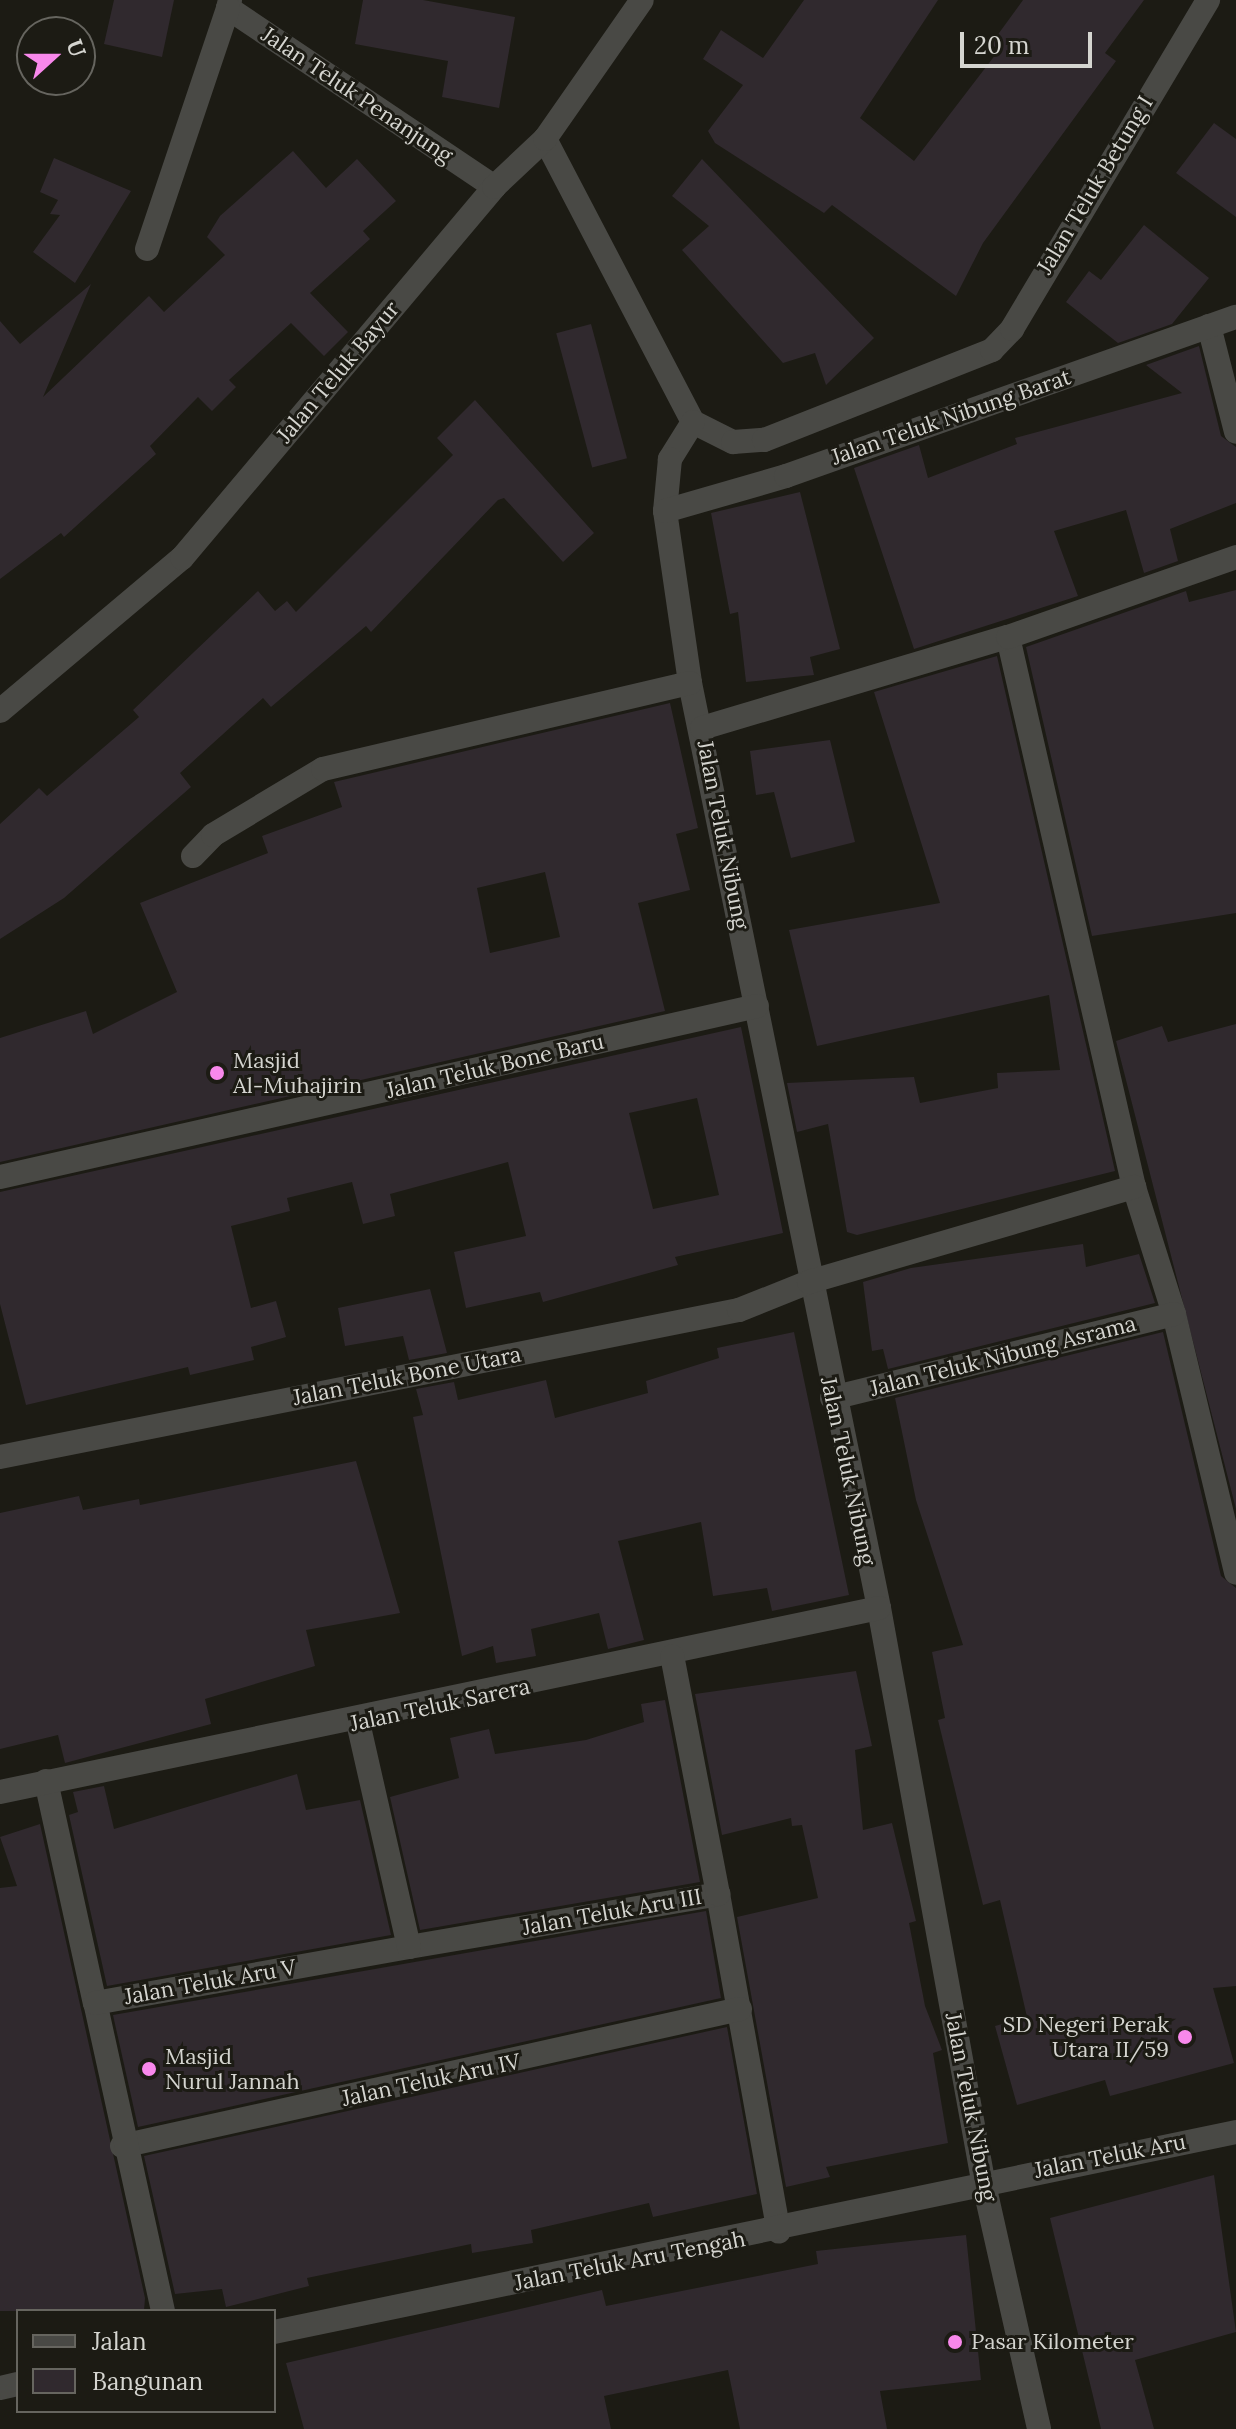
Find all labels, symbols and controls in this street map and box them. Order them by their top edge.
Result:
north arrow [16,16,96,96]
scale bar [964,16,1096,66]
street label: Jalan Teluk Penanjung [256,21,458,169]
text: 20 m [974,30,1030,61]
text: U [60,35,93,61]
street label: Jalan Teluk Betung I [1031,91,1159,279]
street label: Jalan Teluk Bayur [271,296,405,448]
street label: Jalan Teluk Nibung Barat [828,364,1074,470]
street label: Jalan Teluk Nibung [692,738,754,932]
street label: Jalan Teluk Bone Baru [384,1028,606,1104]
place label: Masjid Al-Muhajirin [233,1047,362,1098]
marker: Masjid Al-Muhajirin [208,1064,226,1082]
street label: Jalan Teluk Nibung Asrama [867,1310,1139,1402]
street label: Jalan Teluk Bone Utara [291,1341,523,1411]
street label: Jalan Teluk Nibung [815,1374,881,1568]
street label: Jalan Teluk Sarera [348,1673,532,1737]
street label: Jalan Teluk Aru III [520,1883,704,1941]
street label: Jalan Teluk Aru V [122,1954,298,2010]
street label: Jalan Teluk Nibung [940,2010,1002,2204]
place label: SD Negeri Perak Utara II/59 [1003,2011,1169,2062]
marker: SD Negeri Perak Utara II/59 [1176,2028,1194,2046]
place label: Masjid Nurul Jannah [165,2043,300,2094]
street label: Jalan Teluk Aru IV [340,2048,522,2112]
marker: Masjid Nurul Jannah [140,2060,158,2078]
street label: Jalan Teluk Aru [1032,2128,1188,2184]
street label: Jalan Teluk Aru Tengah [512,2226,748,2296]
legend [16,2309,276,2413]
text: Jalan [92,2326,146,2357]
place label: Pasar Kilometer [971,2329,1134,2355]
marker: Pasar Kilometer [946,2333,964,2351]
text: Bangunan [92,2366,203,2397]

